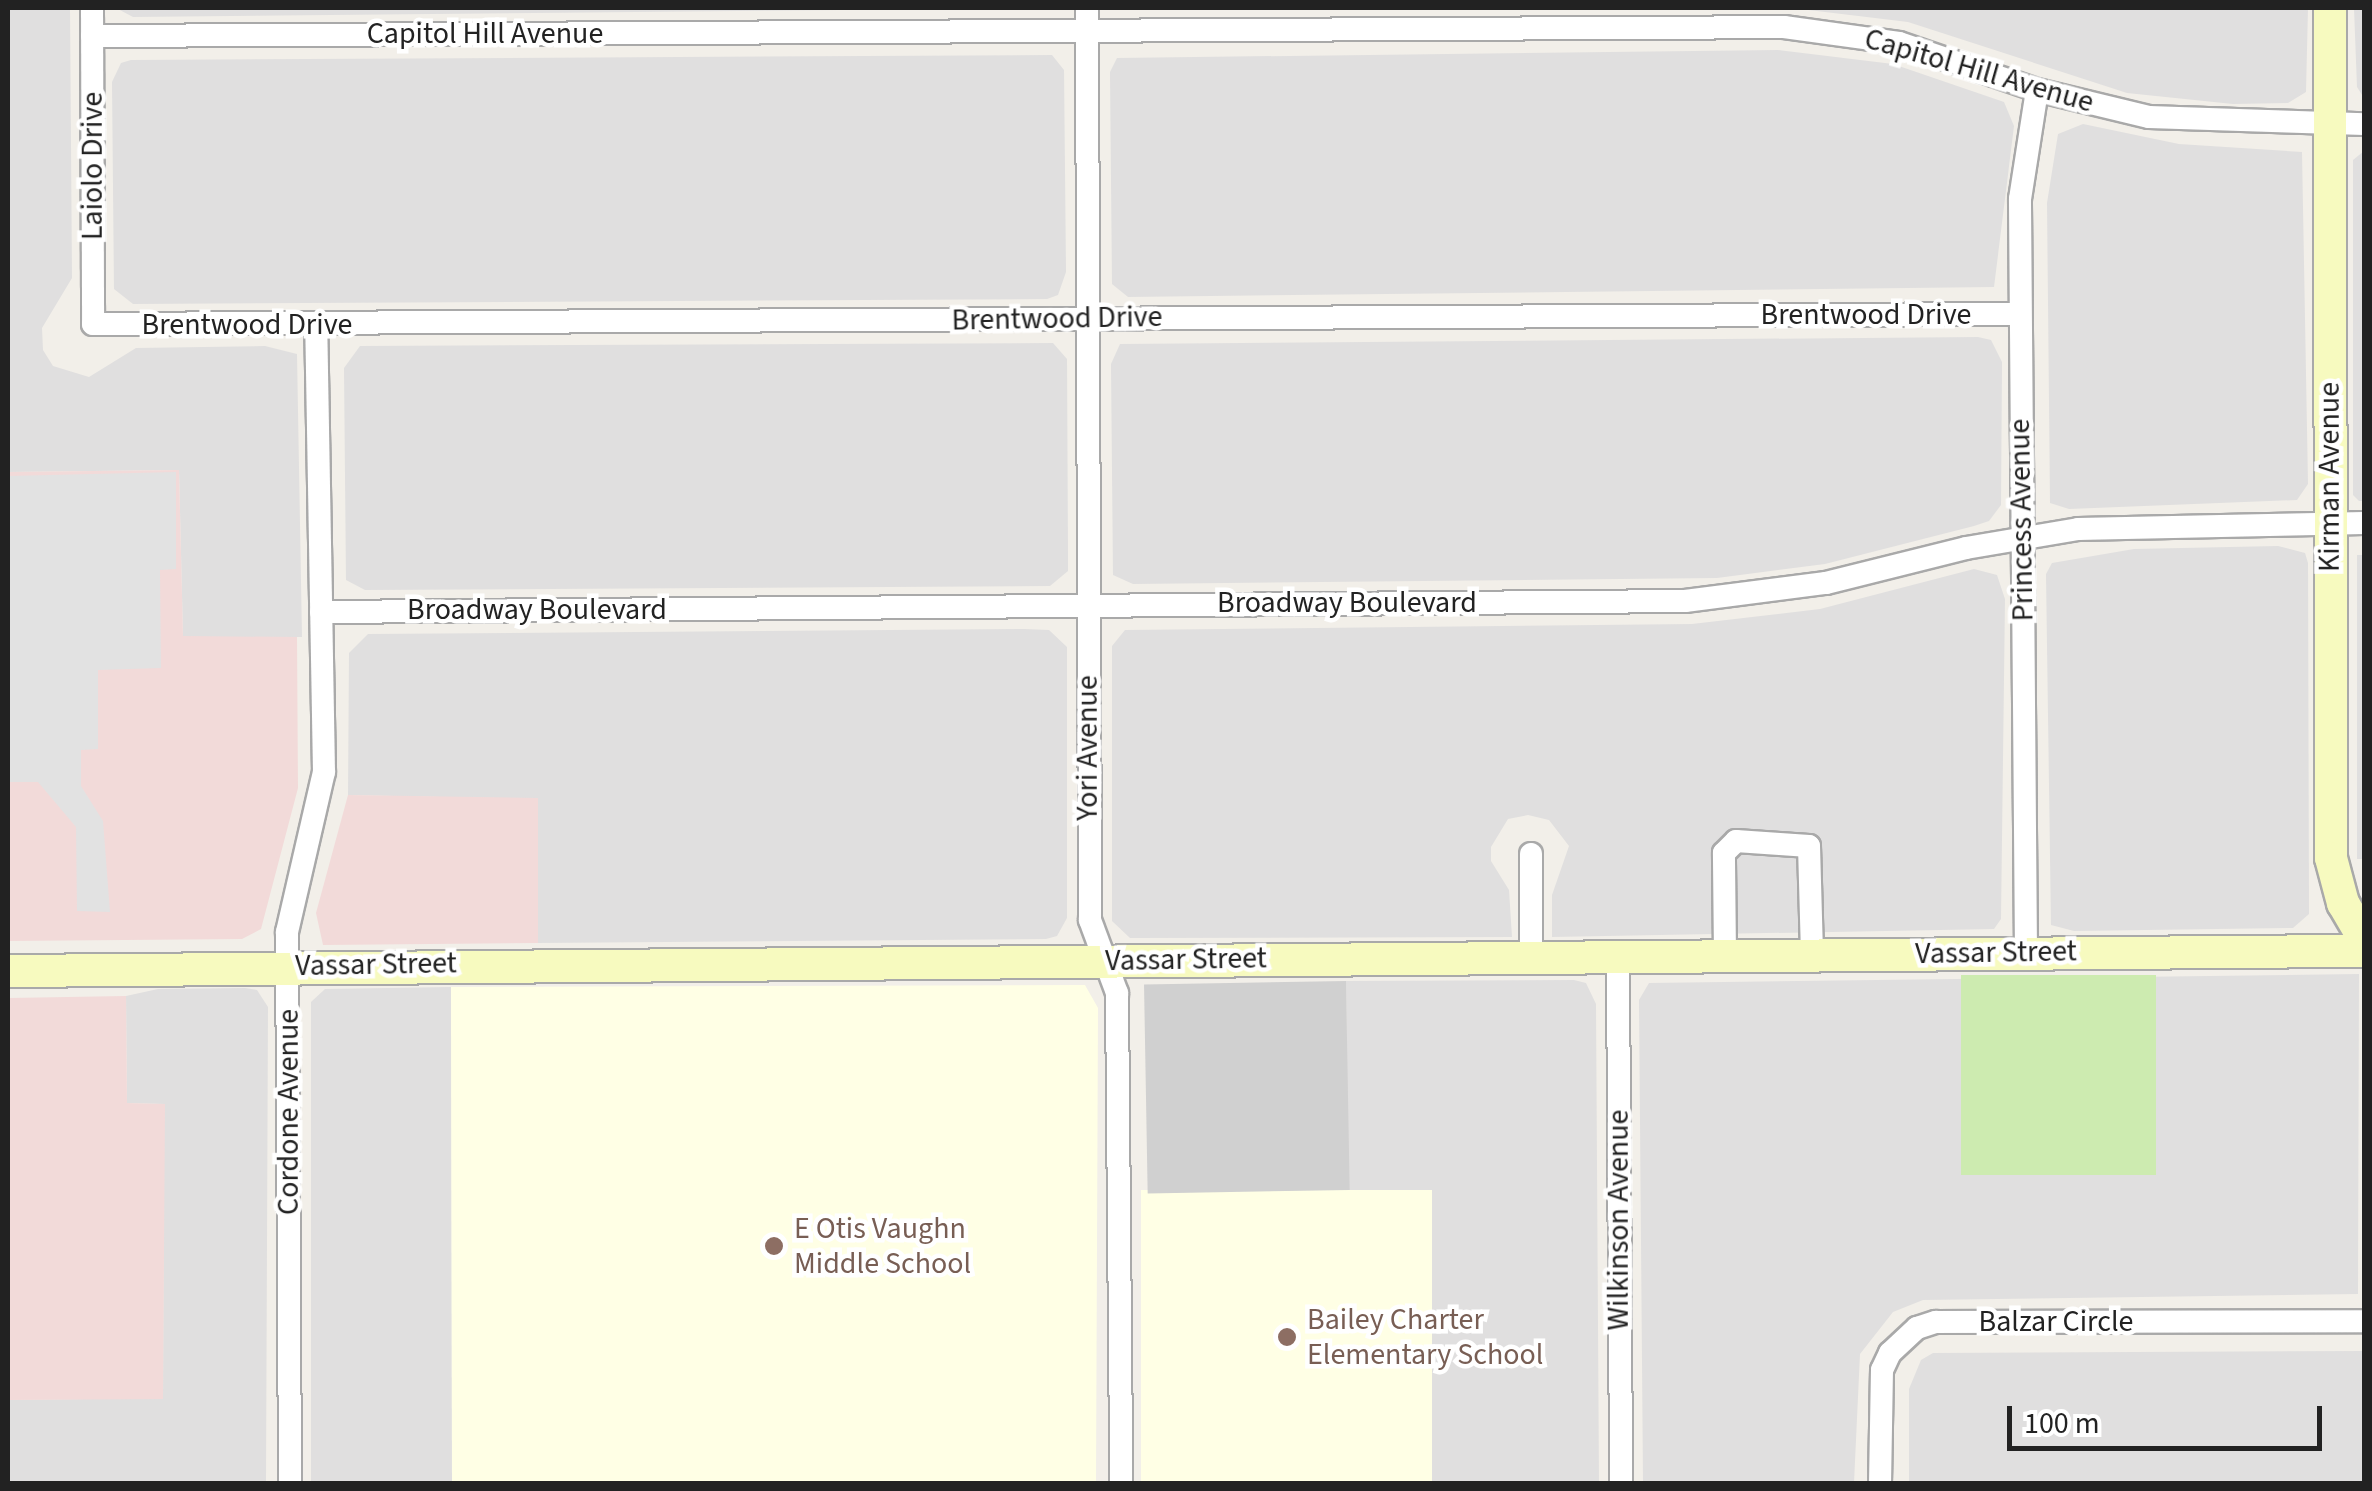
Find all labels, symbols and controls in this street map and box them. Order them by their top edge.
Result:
street label: Capitol Hill Avenue [367,16,603,52]
street label: Capitol Hill Avenue [1860,21,2098,121]
street label: Laiolo Drive [75,92,111,240]
street label: Brentwood Drive [1761,297,1971,333]
street label: Brentwood Drive [951,299,1163,339]
street label: Brentwood Drive [142,307,352,343]
street label: Kirman Avenue [2312,382,2348,572]
street label: Princess Avenue [2002,418,2042,622]
street label: Broadway Boulevard [1217,585,1477,621]
street label: Broadway Boulevard [407,592,667,628]
street label: Yori Avenue [1070,675,1106,821]
street label: Vassar Street [1915,934,2077,972]
street label: Vassar Street [1105,941,1267,979]
street label: Vassar Street [295,946,457,984]
street label: Cordone Avenue [271,1009,307,1215]
street label: Wilkinson Avenue [1601,1110,1637,1330]
place label: E Otis Vaughn Middle School [794,1211,971,1282]
marker: E Otis Vaughn Middle School [763,1235,785,1257]
place label: Bailey Charter Elementary School [1307,1302,1543,1372]
street label: Balzar Circle [1979,1304,2133,1340]
marker: Bailey Charter Elementary School [1276,1326,1298,1348]
scale bar [2012,1386,2327,1448]
text: 100 m [2024,1402,2100,1445]

